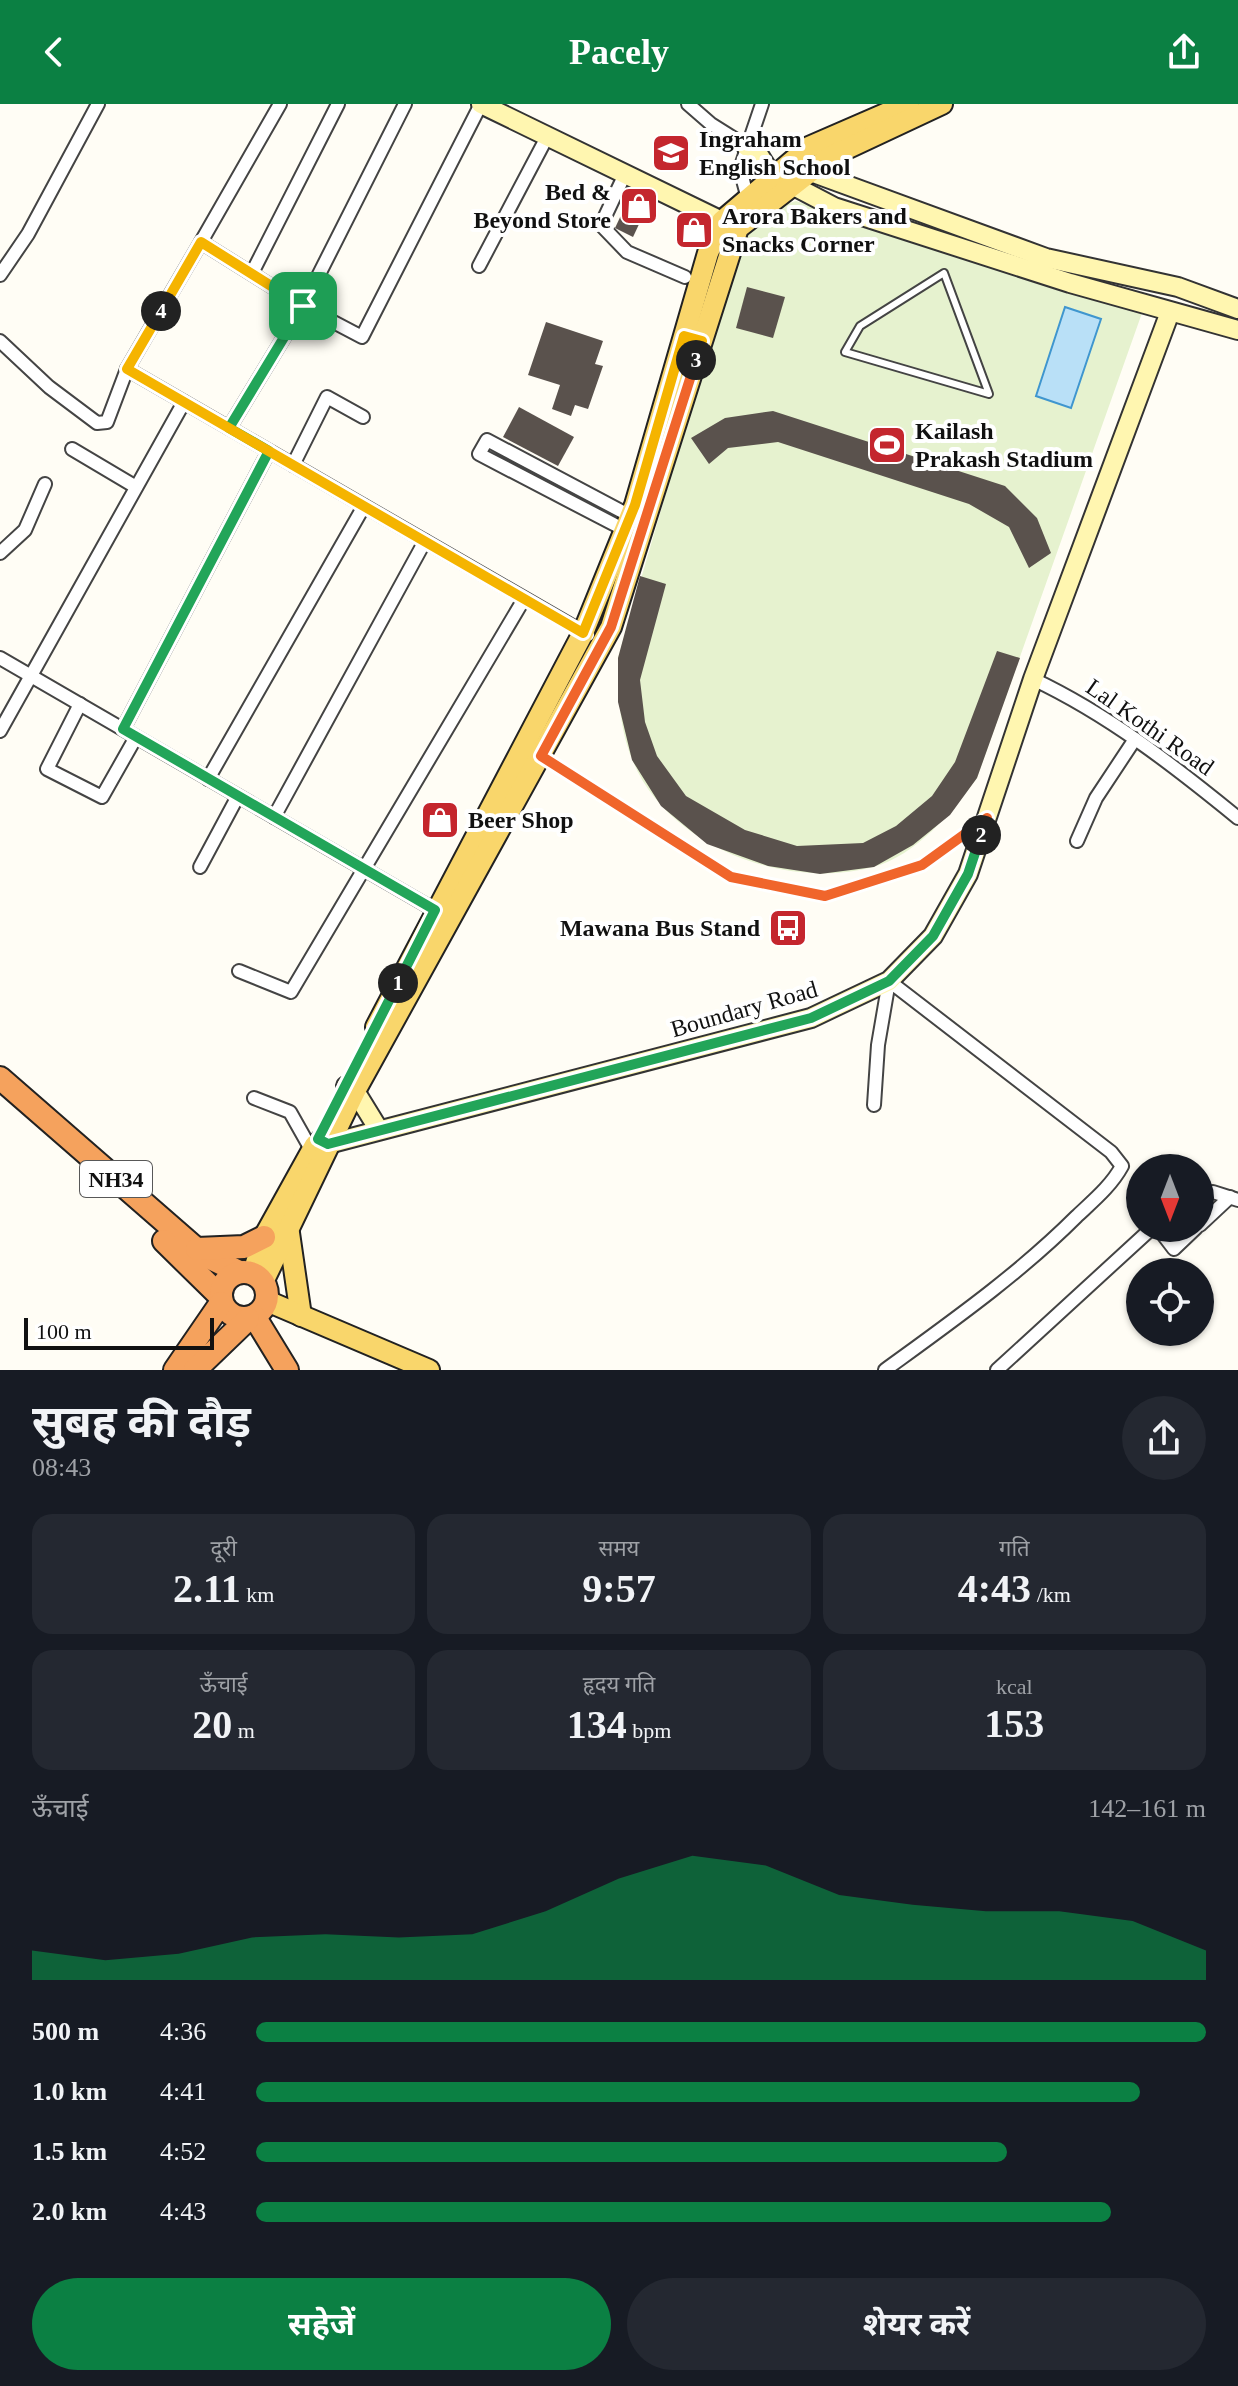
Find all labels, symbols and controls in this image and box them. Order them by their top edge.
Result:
icon: back [32,30,76,74]
icon: share [1162,30,1206,74]
text: Pacely [569,32,669,72]
place label: Ingraham English School [699,126,851,180]
school or university icon: Ingraham English School [650,132,692,174]
place label: Bed & Beyond Store [473,179,611,233]
shop icon: Bed & Beyond Store [618,185,660,227]
place label: Arora Bakers and Snacks Corner [722,203,908,257]
shop icon: Arora Bakers and Snacks Corner [673,209,715,251]
pin [269,272,337,340]
icon: arrive [281,284,325,328]
pin: 4 [141,291,181,331]
text: 4 [156,298,167,323]
pin: 3 [676,340,716,380]
text: 3 [691,347,702,372]
place label: Kailash Prakash Stadium [915,418,1093,472]
sports icon: Kailash Prakash Stadium [866,424,908,466]
street label: Lal Kothi Road [1081,674,1219,780]
shop icon: Beer Shop [419,799,461,841]
place label: Beer Shop [468,807,574,833]
pin: 2 [961,815,1001,855]
text: 2 [976,822,987,847]
bus stop icon: Mawana Bus Stand [767,907,809,949]
place label: Mawana Bus Stand [560,915,761,941]
pin: 1 [378,963,418,1003]
text: 1 [393,970,404,995]
street label: Boundary Road [668,976,820,1042]
north arrow [1126,1154,1214,1242]
map controls [1126,1154,1214,1346]
road number: NH34 [80,1161,152,1197]
button: locate [1126,1258,1214,1346]
scale bar [24,1314,214,1350]
text: 100 m [36,1319,92,1344]
button: share [1122,1396,1206,1480]
text: सुबह की दौड़ [32,1398,251,1447]
text: 08:43 [32,1453,91,1482]
text: दूरी [210,1536,237,1561]
text: समय [599,1536,639,1561]
text: गति [999,1536,1030,1561]
text: 2.11 [173,1566,241,1611]
text: 9:57 [582,1566,656,1611]
text: 4:43 [958,1566,1031,1611]
text: km [241,1582,274,1607]
text: /km [1031,1582,1071,1607]
text: ऊँचाई [200,1672,248,1697]
text: हृदय गति [583,1672,655,1697]
text: kcal [996,1674,1033,1699]
text: 153 [984,1701,1044,1746]
text: 20 [192,1702,232,1747]
text: 134 [567,1702,627,1747]
text: m [232,1718,255,1743]
text: bpm [627,1718,671,1743]
text: ऊँचाई [32,1794,88,1823]
text: 142–161 m [1088,1794,1206,1823]
text: 500 m [32,2017,99,2046]
text: 4:36 [160,2017,206,2046]
text: 1.0 km [32,2077,107,2106]
text: 4:41 [160,2077,206,2106]
text: 1.5 km [32,2137,107,2166]
text: 4:52 [160,2137,206,2166]
text: 2.0 km [32,2197,107,2226]
text: 4:43 [160,2197,206,2226]
button: सहेजें [32,2278,611,2370]
button: शेयर करें [627,2278,1206,2370]

